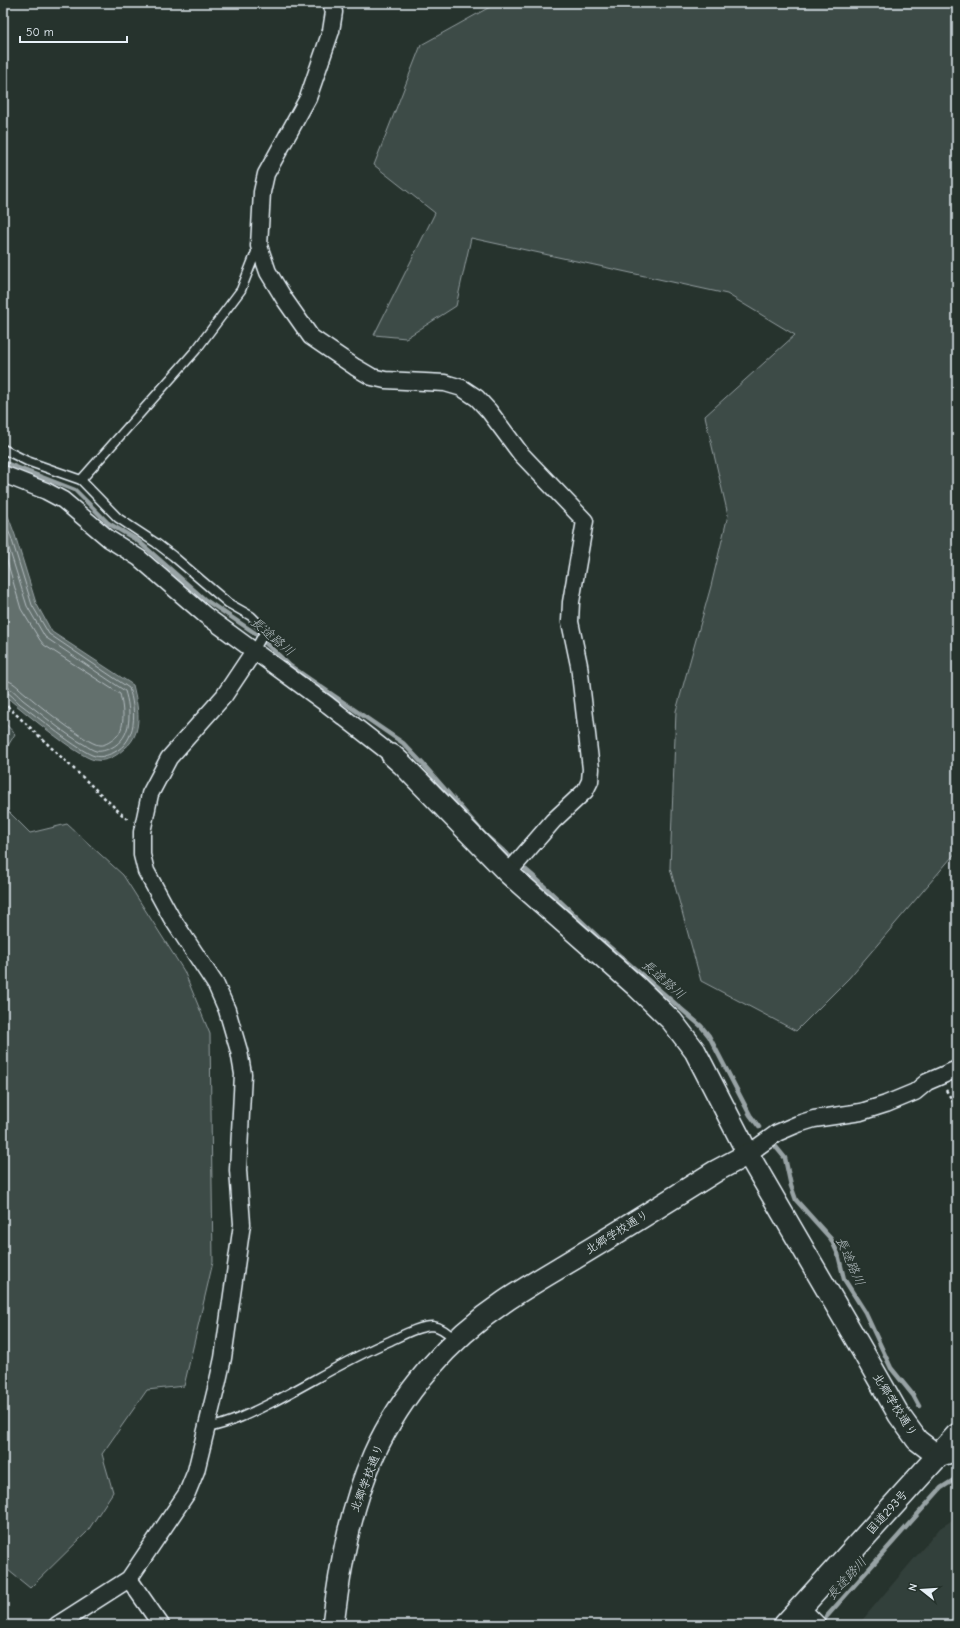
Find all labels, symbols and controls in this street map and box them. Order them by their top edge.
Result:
scale bar [20,18,127,44]
text: 50 m [26,25,54,39]
water label: 長途路川 [248,614,297,659]
water label: 長途路川 [639,957,688,1002]
street label: 北郷学校通り [583,1207,651,1257]
water label: 長途路川 [833,1234,868,1288]
street label: 北郷学校通り [870,1371,920,1439]
street label: 北郷学校通り [348,1442,386,1514]
street label: 国道293号 [863,1487,911,1537]
water label: 長途路川 [823,1554,869,1603]
north arrow [902,1570,942,1610]
text: N [906,1582,920,1593]

